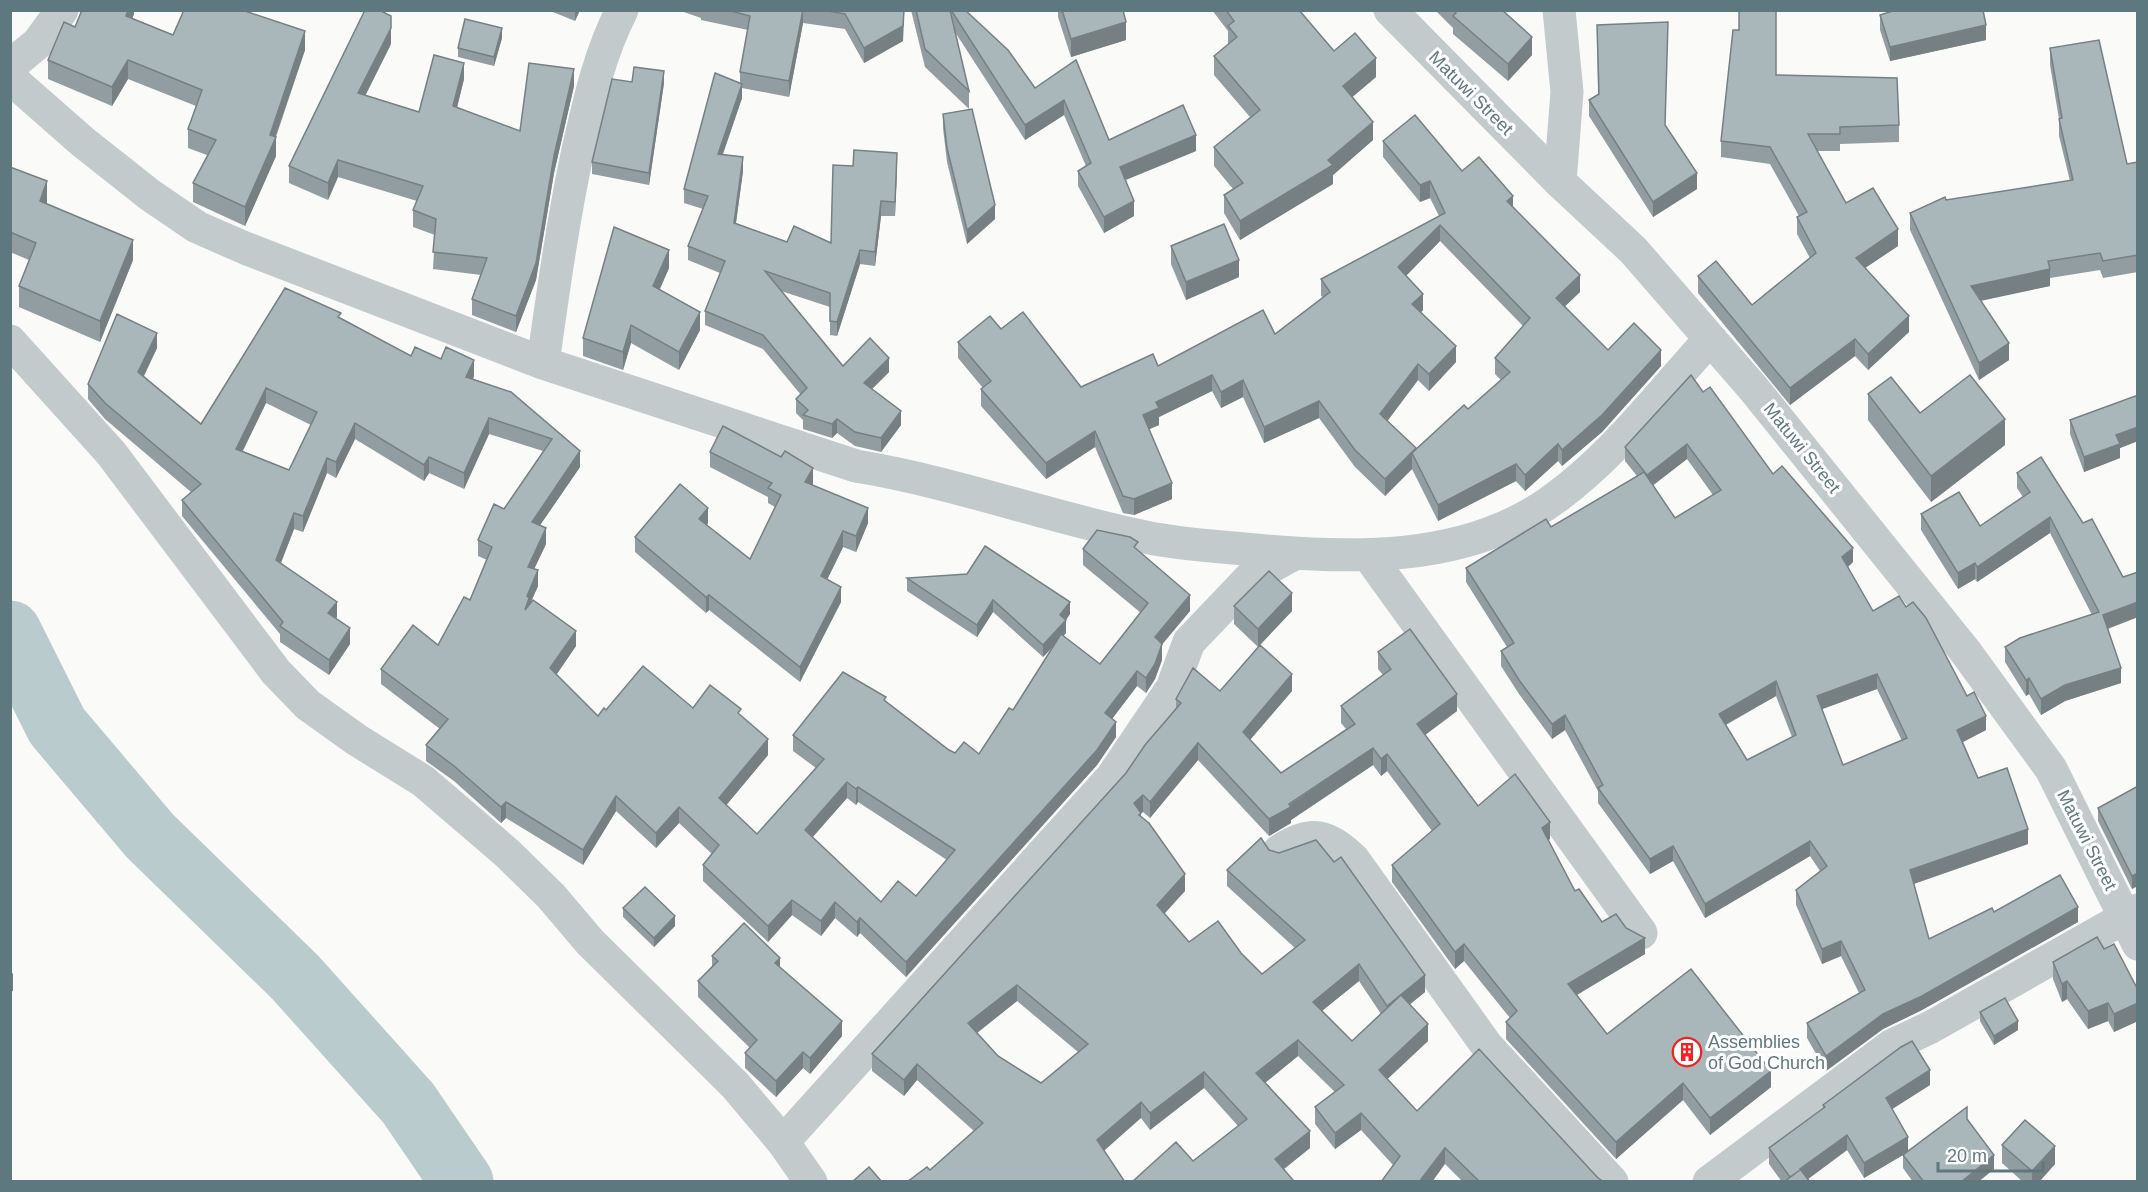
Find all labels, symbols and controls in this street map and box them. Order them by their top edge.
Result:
street label: Matuwi Street [1425,47,1517,139]
street label: Matuwi Street [1760,399,1844,497]
street label: Matuwi Street [2053,786,2121,894]
place label: Assemblies of God Church [1708,1032,1825,1073]
building icon: Assemblies of God Church [1671,1036,1703,1068]
scale bar [1938,1135,2043,1173]
text: 20 m [1947,1146,1987,1166]

